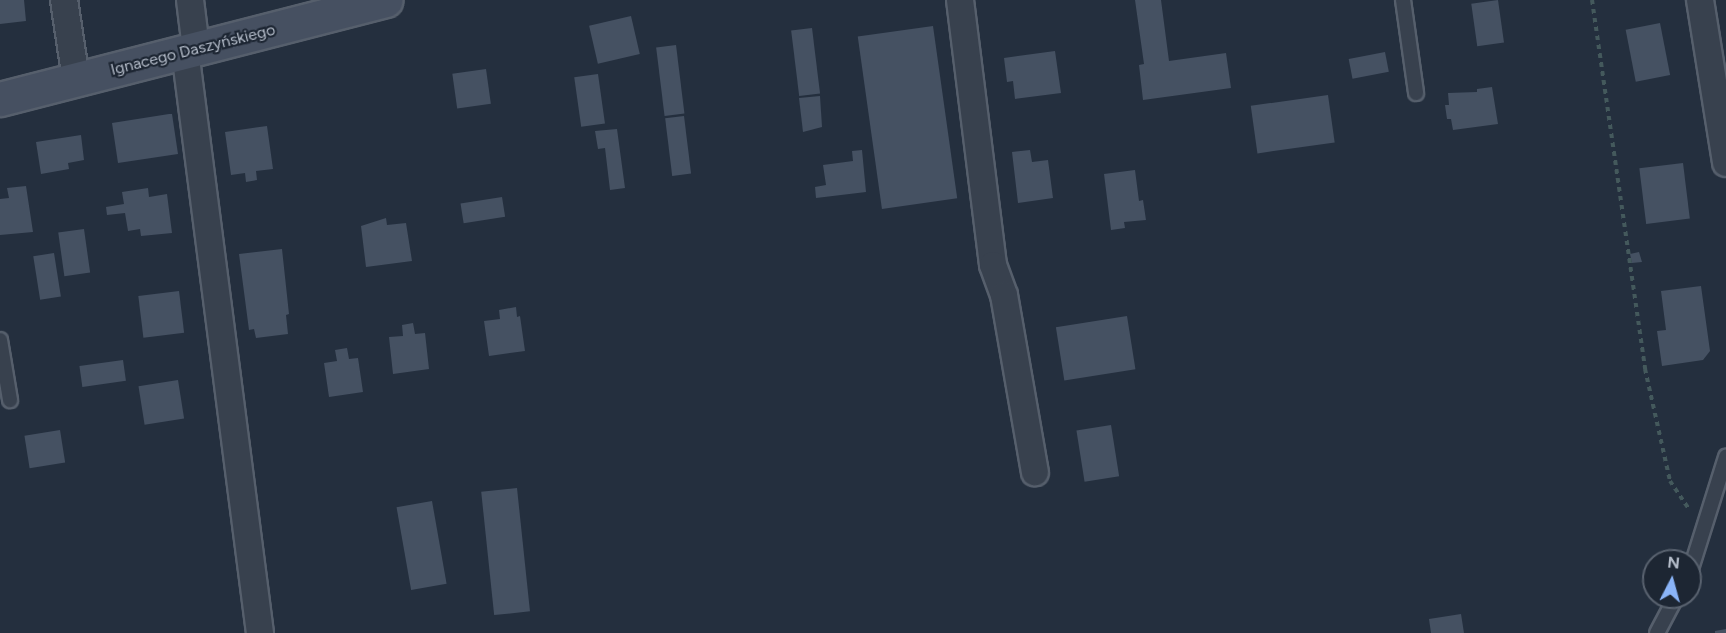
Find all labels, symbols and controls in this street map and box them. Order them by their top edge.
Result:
street label: Ignacego Daszyńskiego [109,20,277,80]
north arrow [1642,549,1702,609]
text: N [1667,552,1681,573]

